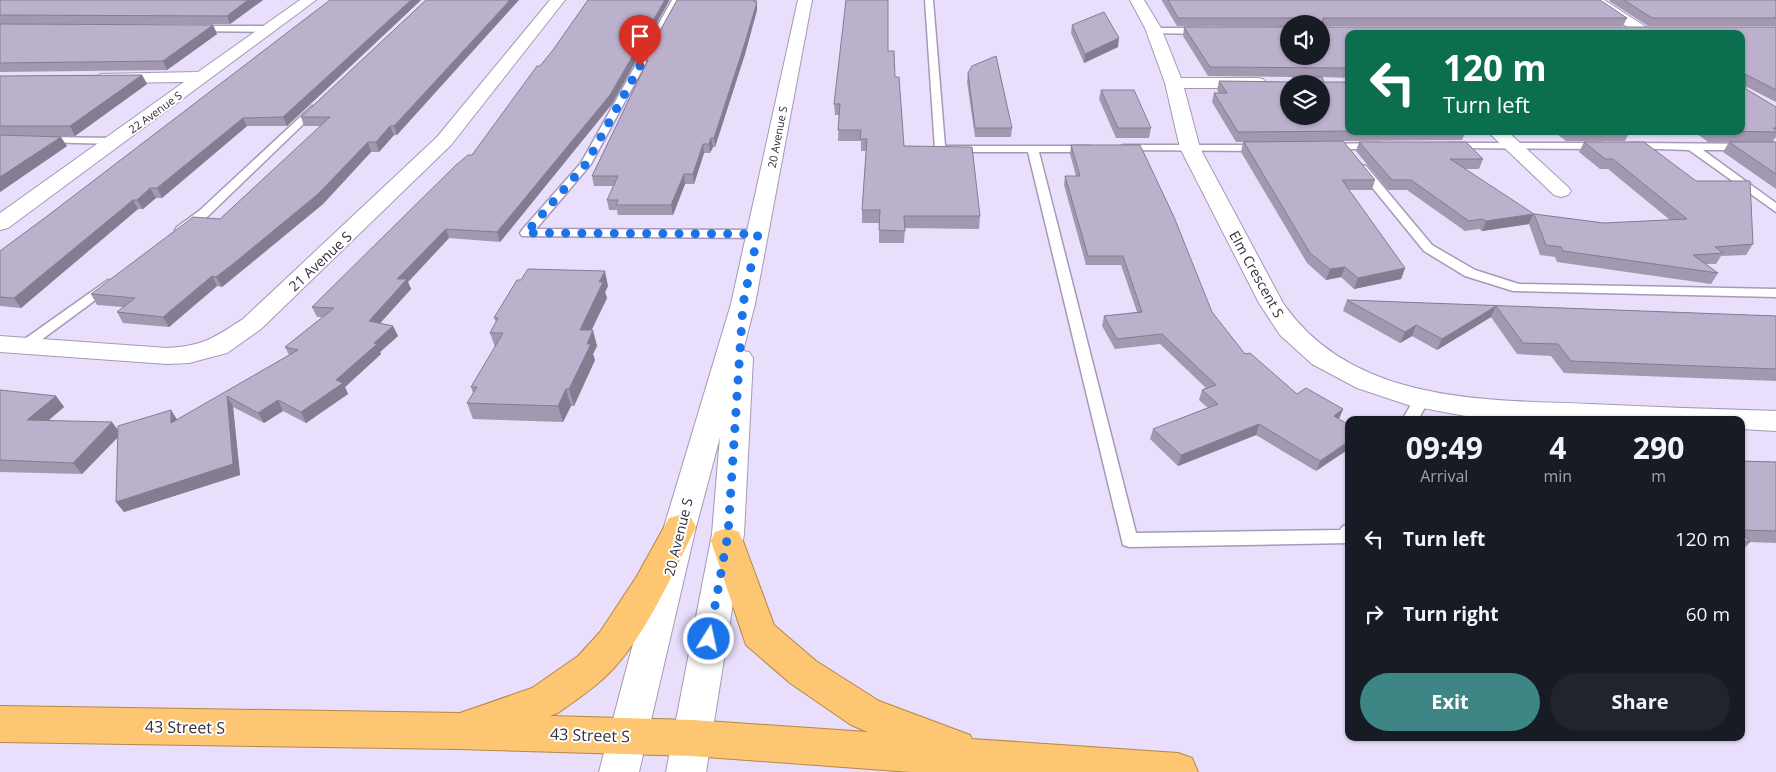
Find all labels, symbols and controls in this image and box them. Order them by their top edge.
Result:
pin [619,15,661,66]
map controls [1280,15,1330,125]
button: sound [1280,15,1330,65]
icon: arrive [626,22,654,50]
text: 120 m [1443,44,1547,91]
icon: left [1360,50,1425,115]
button: layers [1280,75,1330,125]
street label: 22 Avenue S [125,88,185,136]
text: Turn left [1443,89,1530,119]
street label: 20 Avenue S [764,105,790,169]
street label: 21 Avenue S [284,227,356,295]
street label: Elm Crescent S [1225,227,1289,321]
text: 09:49 [1406,427,1483,468]
text: 4 [1549,427,1566,468]
text: 290 [1633,427,1684,468]
text: Arrival [1420,465,1468,487]
text: min [1544,465,1572,487]
text: m [1651,465,1666,487]
street label: 20 Avenue S [659,496,697,578]
icon: left [1360,525,1388,553]
text: Turn left [1403,526,1485,552]
text: 120 m [1675,526,1730,552]
icon: right [1360,600,1388,628]
text: Turn right [1403,601,1498,627]
text: 60 m [1686,601,1730,627]
position arrow [682,612,734,664]
button: Exit [1360,673,1540,731]
button: Share [1550,673,1730,731]
street label: 43 Street S [145,715,225,739]
street label: 43 Street S [550,723,631,747]

